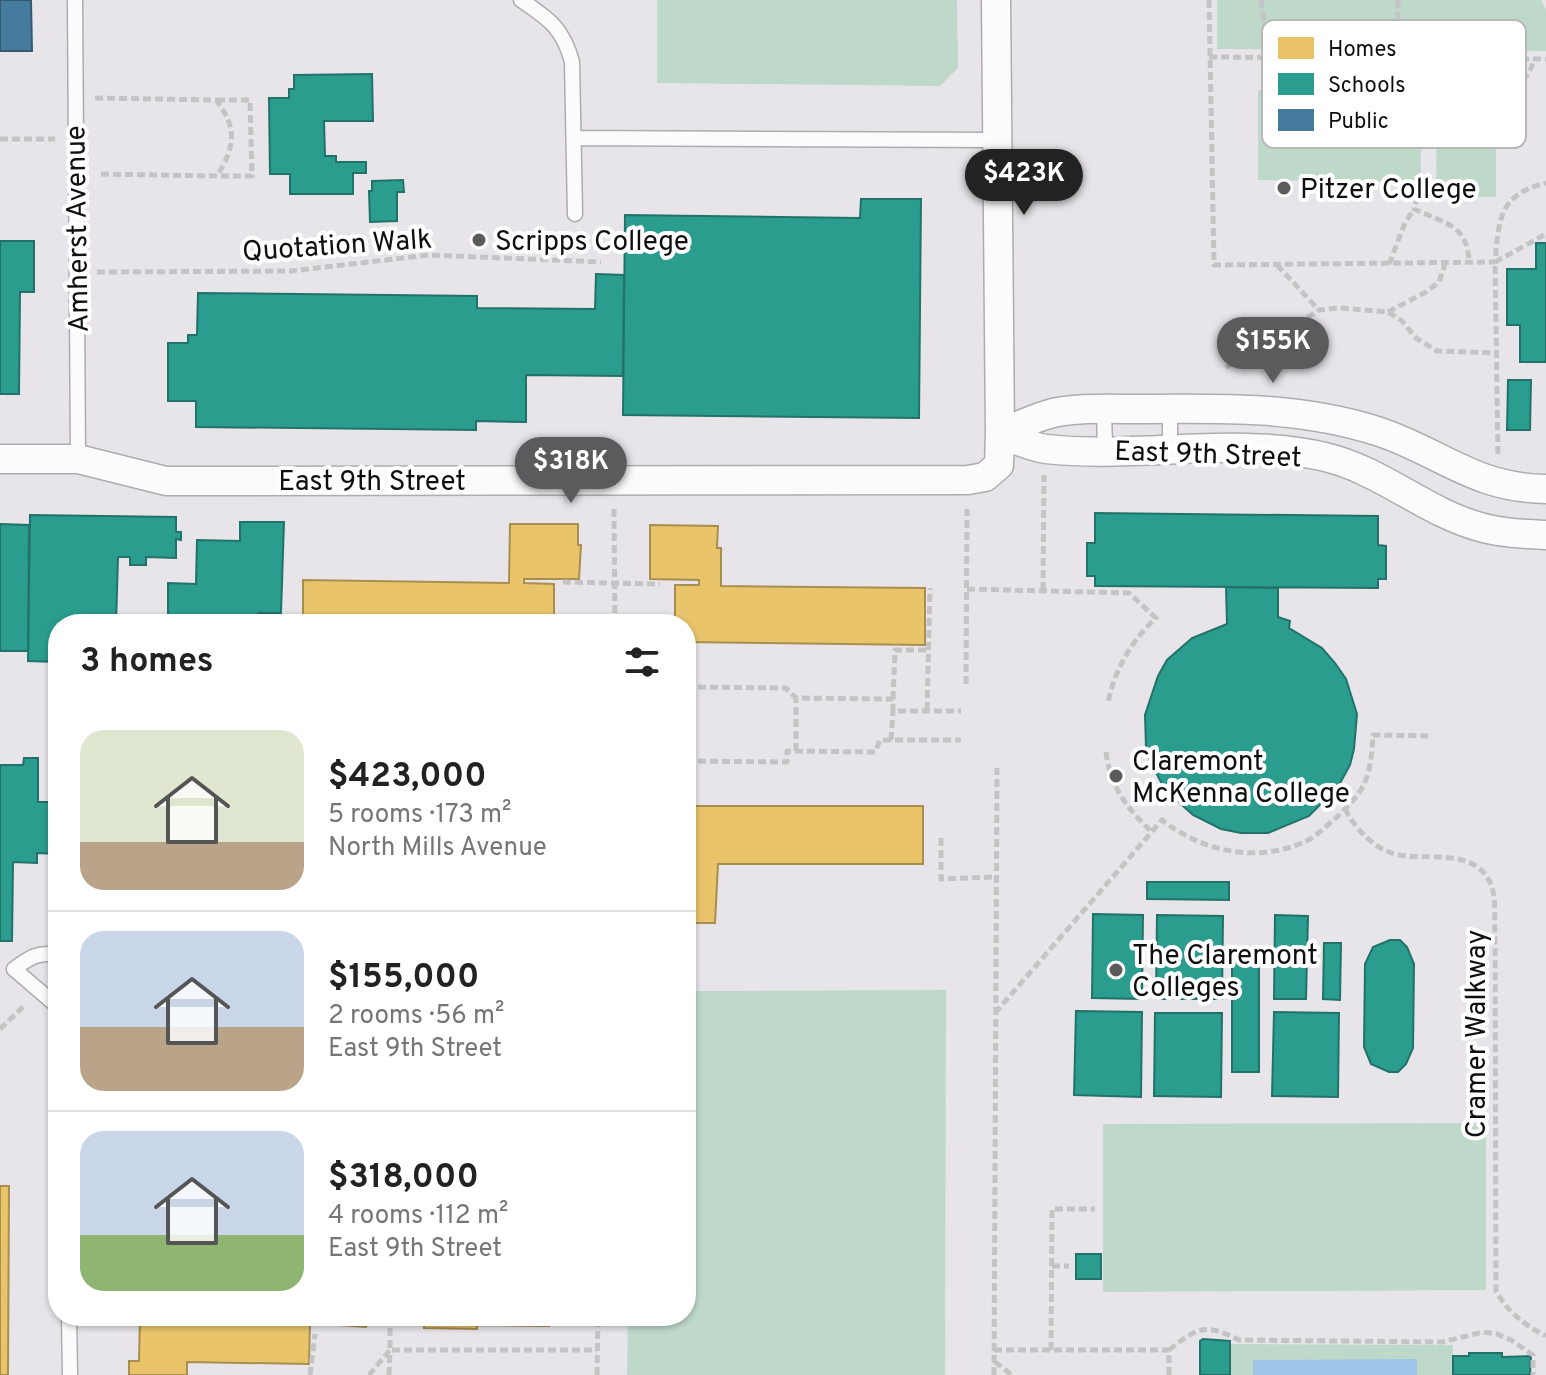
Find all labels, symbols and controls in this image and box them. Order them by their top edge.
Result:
legend [1262,20,1526,148]
text: Homes [1328,37,1397,64]
text: Schools [1328,73,1405,100]
text: Public [1328,109,1389,136]
street label: Amherst Avenue [59,125,99,333]
pin: $423K [968,149,1080,217]
text: $423K [983,158,1065,191]
place label: Pitzer College [1300,173,1477,209]
marker: Pitzer College [1275,179,1293,197]
street label: Quotation Walk [241,222,433,272]
place label: Scripps College [495,225,689,261]
marker: Scripps College [470,231,488,249]
pin: $155K [1217,317,1329,385]
text: $155K [1235,326,1311,359]
street label: East 9th Street [1114,435,1302,477]
pin: $318K [515,437,627,505]
text: $318K [533,446,609,479]
street label: East 9th Street [278,465,466,501]
icon: filters [620,640,664,684]
text: 3 homes [80,641,213,684]
place label: Claremont McKenna College [1132,745,1350,813]
text: $423,000 [328,756,487,799]
icon: home [144,762,240,858]
marker: Claremont McKenna College [1107,767,1125,785]
text: 5 rooms · 173 m² [328,799,511,832]
text: North Mills Avenue [328,832,547,865]
street label: Cramer Walkway [1460,930,1496,1138]
place label: The Claremont Colleges [1132,939,1318,1007]
text: $155,000 [328,957,479,1000]
marker: The Claremont Colleges [1107,961,1125,979]
icon: home [144,963,240,1059]
text: 2 rooms · 56 m² [328,1000,504,1033]
text: East 9th Street [328,1033,502,1066]
text: $318,000 [328,1157,479,1200]
icon: home [144,1163,240,1259]
text: 4 rooms · 112 m² [328,1200,508,1233]
text: East 9th Street [328,1233,502,1266]

